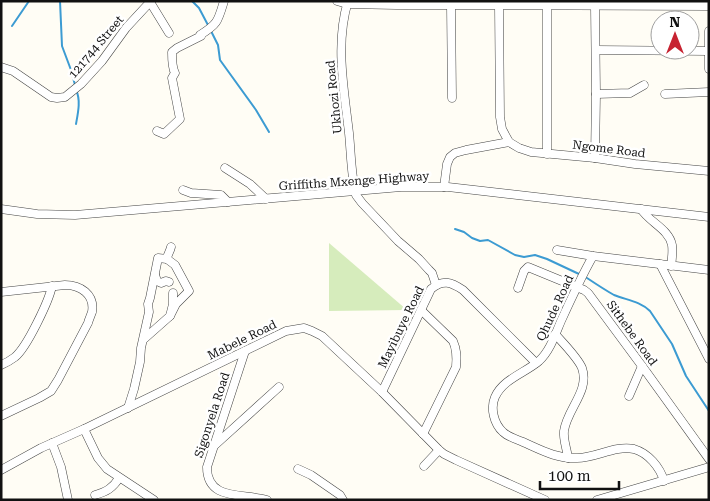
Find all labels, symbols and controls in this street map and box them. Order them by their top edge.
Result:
north arrow [650,10,700,60]
street label: 121744 Street [66,12,127,81]
text: N [670,14,681,30]
street label: Ukhozi Road [323,59,345,135]
street label: Ngome Road [572,138,647,160]
street label: Griffiths Mxenge Highway [278,169,431,193]
street label: Qhude Road [534,272,577,343]
street label: Mayibuye Road [375,283,427,370]
street label: Sithebe Road [604,298,660,368]
street label: Mabele Road [205,317,279,363]
street label: Sigonyela Road [192,370,232,459]
scale bar [540,458,619,490]
text: 100 m [548,467,591,485]

